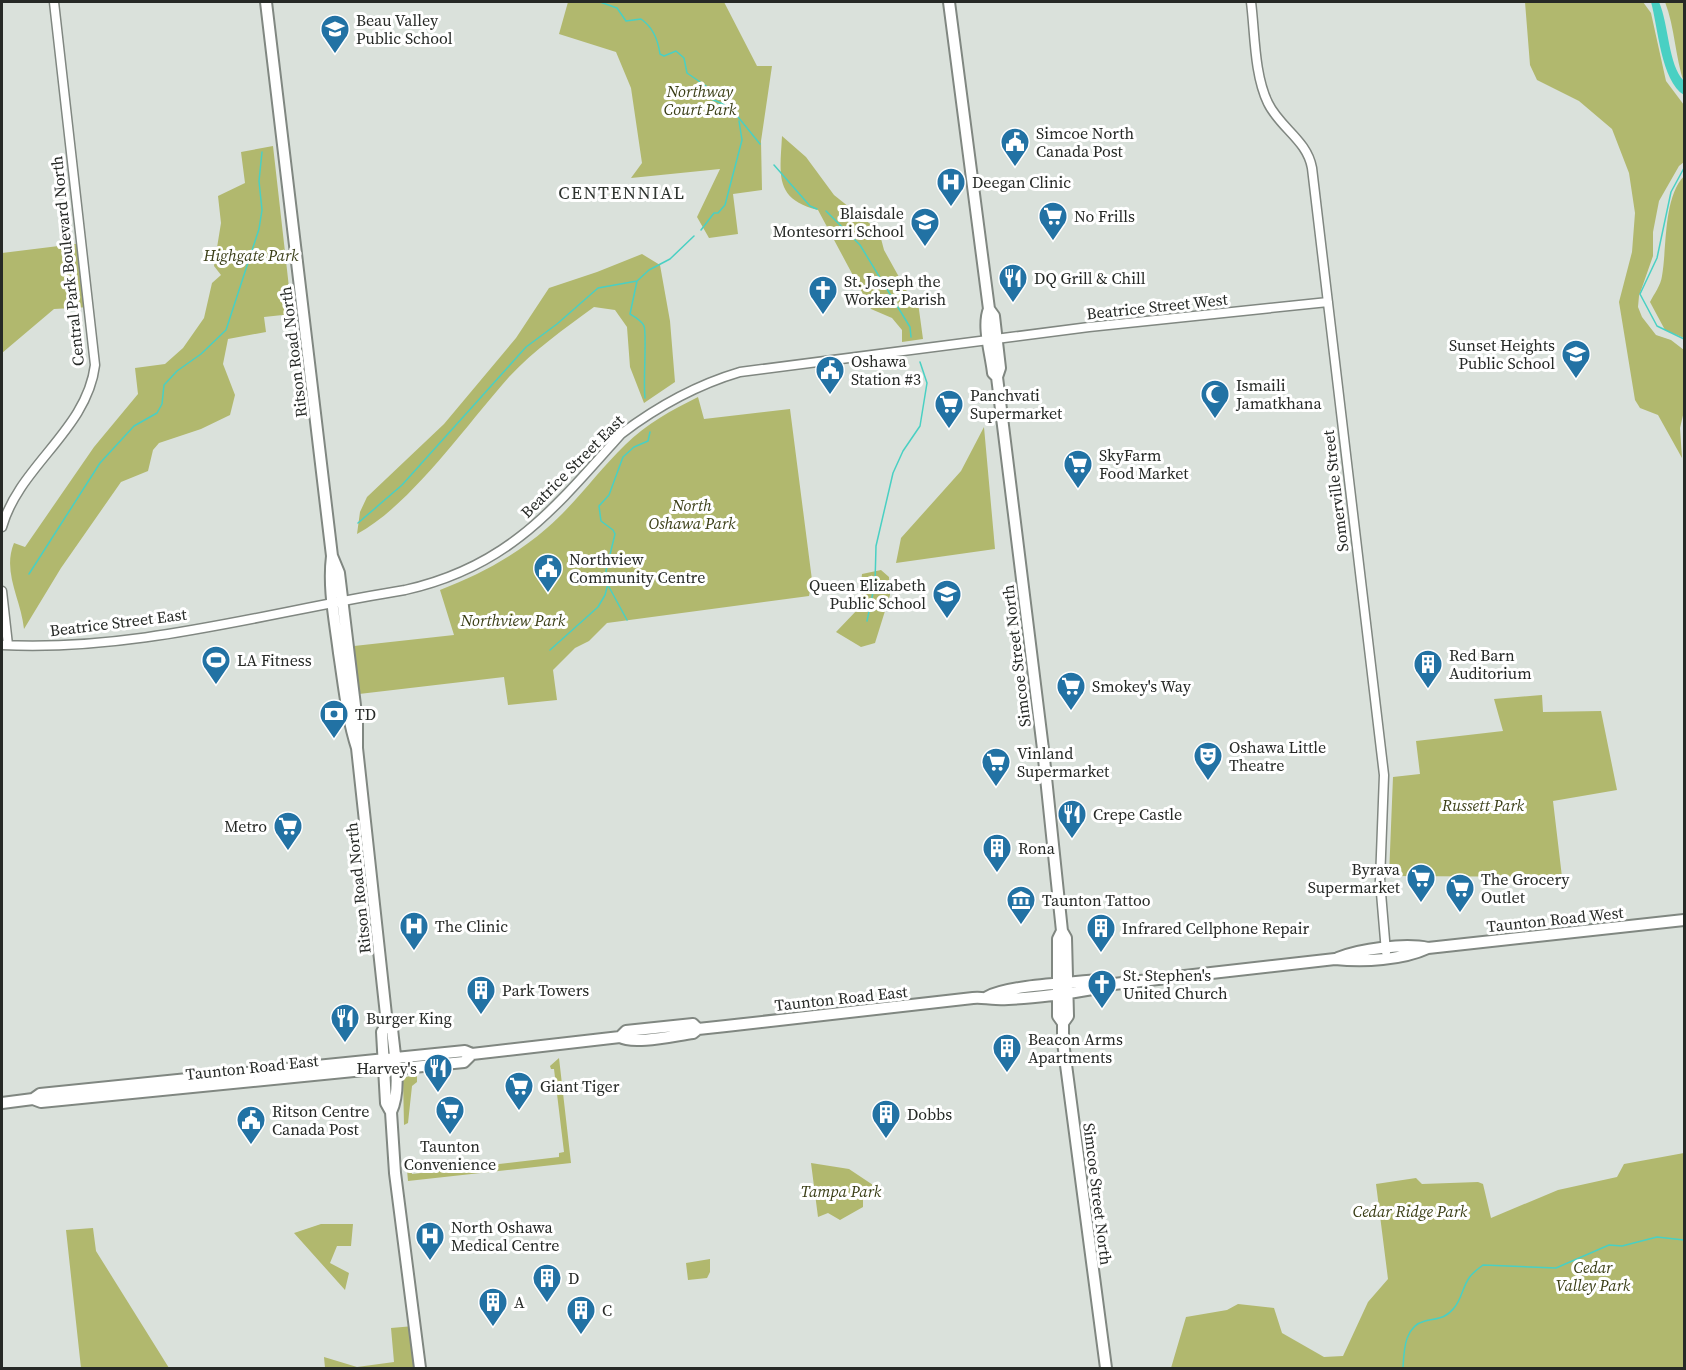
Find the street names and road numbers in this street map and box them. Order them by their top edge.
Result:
street label: Central Park Boulevard North [45,154,89,367]
street label: Ritson Road North [274,285,312,419]
street label: Beatrice Street West [1085,288,1229,324]
street label: Beatrice Street East [516,409,629,522]
street label: Somerville Street [1317,428,1353,553]
street label: Simcoe Street North [996,583,1036,728]
street label: Beatrice Street East [48,603,188,641]
street label: Ritson Road North [340,821,376,955]
street label: Taunton Road West [1485,901,1625,937]
street label: Taunton Road East [773,980,909,1016]
street label: Taunton Road East [184,1049,320,1085]
street label: Simcoe Street North [1078,1122,1118,1267]

